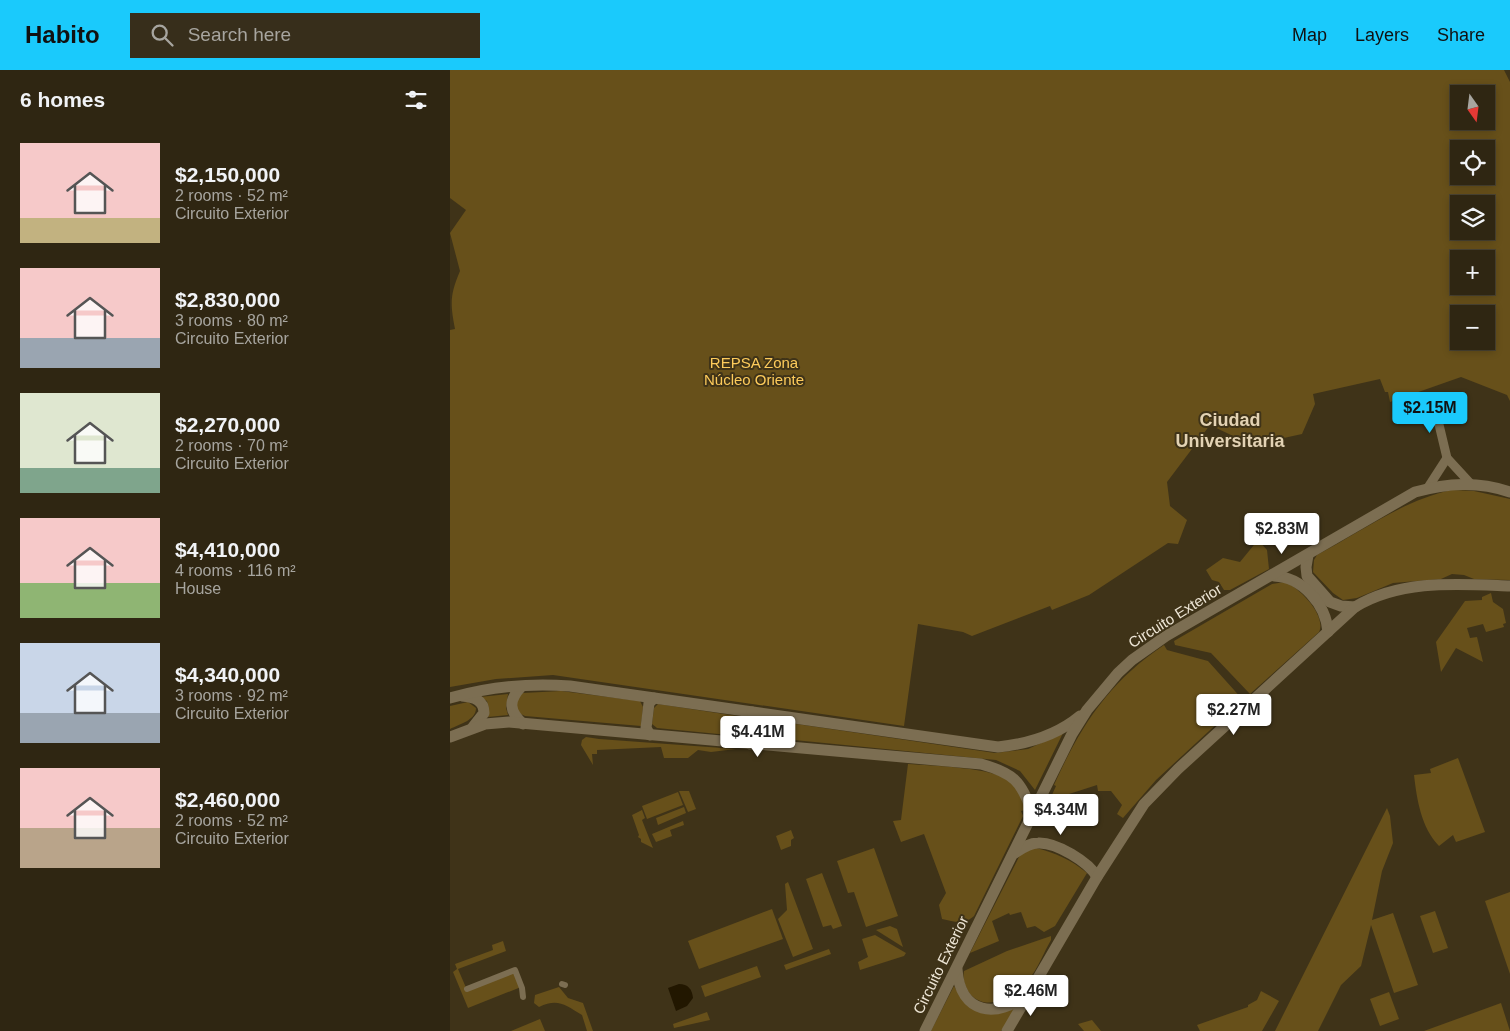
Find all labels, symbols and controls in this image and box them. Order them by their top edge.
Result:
search box [130,13,480,58]
text: Habito [25,21,100,48]
icon: search [148,21,176,49]
text: Search here [188,24,291,45]
text: Map [1292,25,1327,45]
text: Layers [1355,25,1409,45]
text: Share [1437,25,1485,45]
north arrow [1450,85,1495,130]
map controls [1450,85,1495,350]
icon: filters [402,86,430,114]
text: 6 homes [20,88,105,111]
button: locate [1450,140,1495,185]
icon: home [60,163,120,223]
text: $2,150,000 [175,163,280,186]
text: 2 rooms · 52 m² [175,187,288,204]
button: layers [1450,195,1495,240]
text: Circuito Exterior [175,205,289,222]
button: + [1450,250,1495,295]
icon: home [60,288,120,348]
text: $2,830,000 [175,288,280,311]
button: − [1450,305,1495,350]
text: 3 rooms · 80 m² [175,312,288,329]
text: Circuito Exterior [175,330,289,347]
park label: REPSA Zona Núcleo Oriente [704,354,804,388]
pin: $2.15M [1389,392,1471,434]
text: $2.15M [1403,399,1457,416]
district label: Ciudad Universitaria [1175,410,1286,451]
icon: home [60,413,120,473]
text: $2,270,000 [175,413,280,436]
text: 2 rooms · 70 m² [175,437,288,454]
text: Circuito Exterior [175,455,289,472]
pin: $2.83M [1241,512,1323,555]
text: $2.83M [1255,520,1309,537]
icon: home [60,538,120,598]
text: $4,410,000 [175,538,280,561]
text: 4 rooms · 116 m² [175,562,296,579]
text: House [175,580,221,597]
street label: Circuito Exterior [1125,580,1224,651]
icon: home [60,663,120,723]
text: $4,340,000 [175,663,280,686]
text: 3 rooms · 92 m² [175,687,288,704]
pin: $2.27M [1193,694,1275,736]
text: $2.27M [1207,701,1261,718]
text: Circuito Exterior [175,705,289,722]
pin: $4.41M [717,716,799,758]
text: $4.41M [731,723,785,740]
icon: home [60,788,120,848]
text: $2,460,000 [175,788,280,811]
pin: $4.34M [1020,794,1102,836]
text: $4.34M [1034,801,1088,818]
text: 2 rooms · 52 m² [175,812,288,829]
text: Circuito Exterior [175,830,289,847]
street label: Circuito Exterior [910,913,972,1016]
pin: $2.46M [990,974,1072,1017]
text: $2.46M [1004,982,1058,999]

